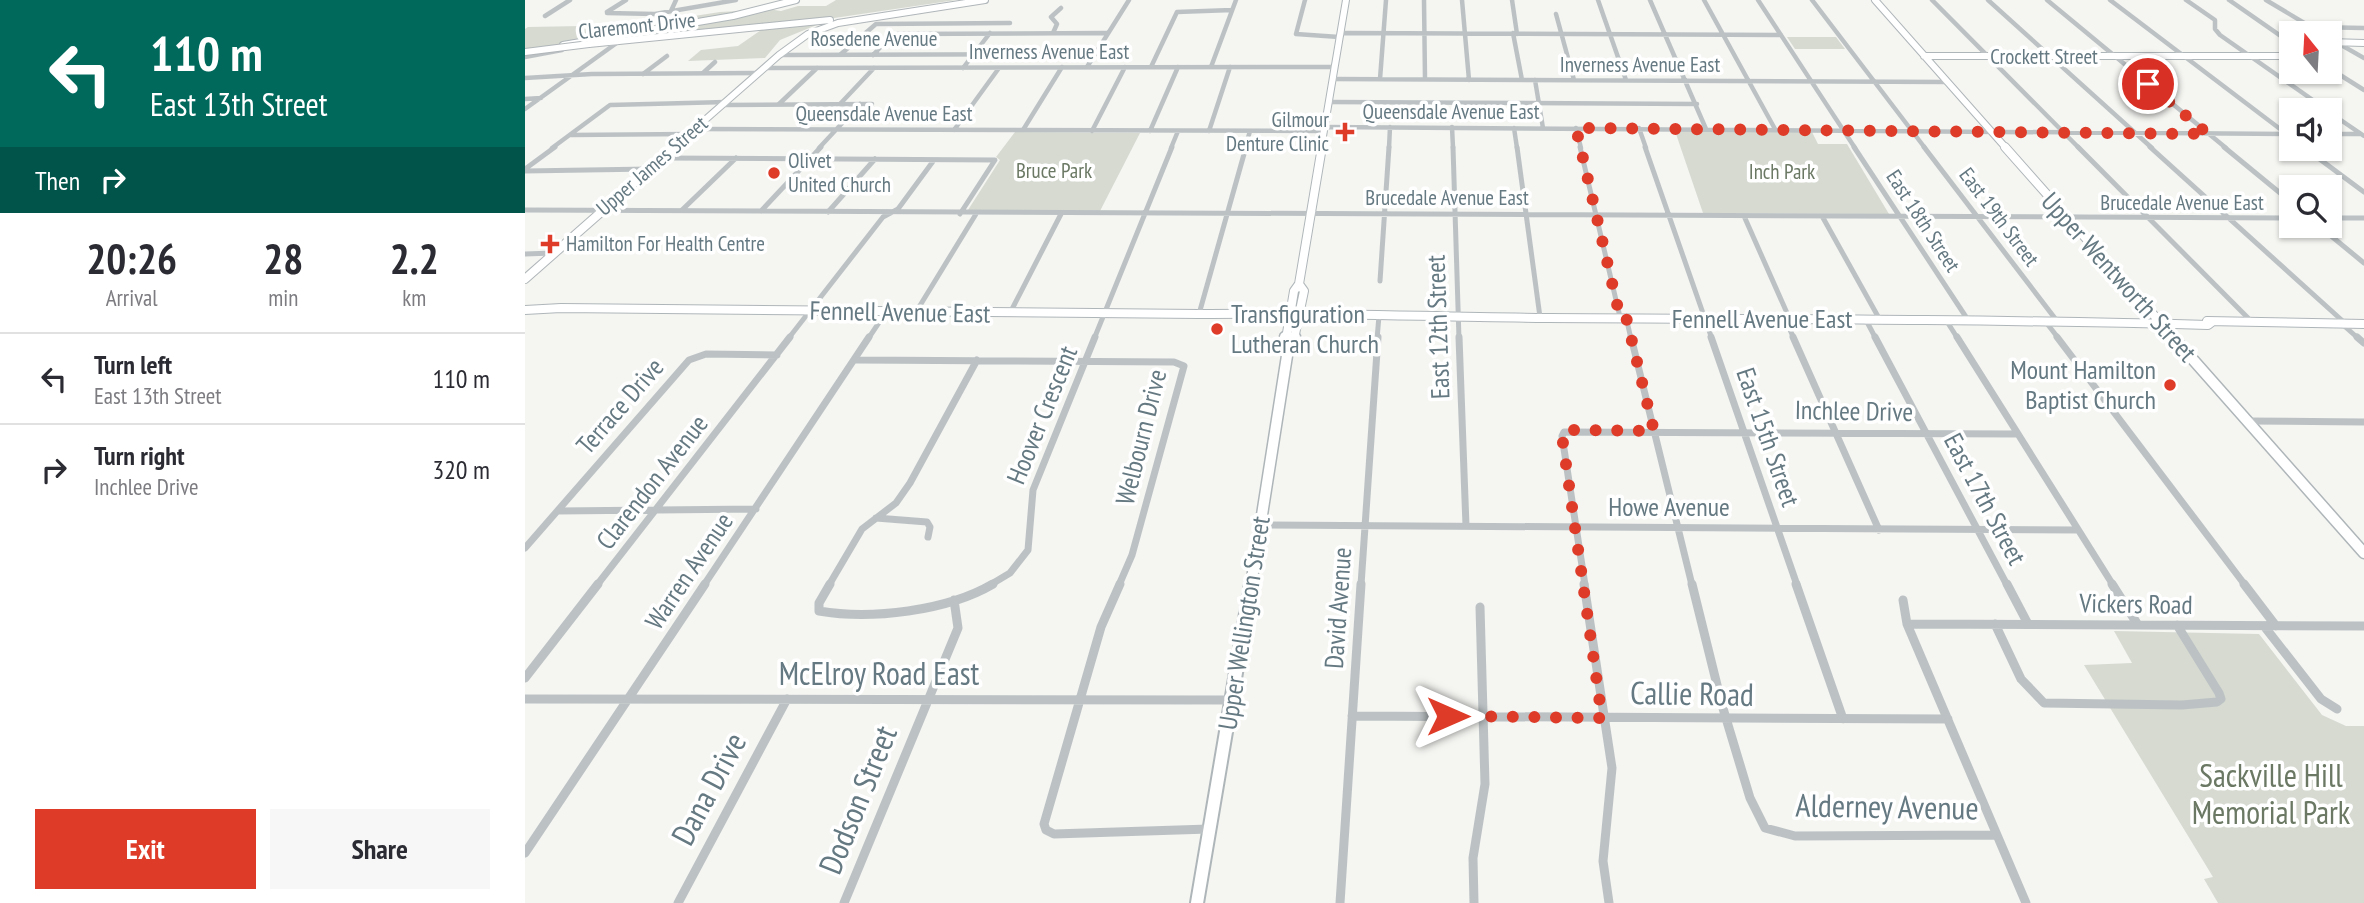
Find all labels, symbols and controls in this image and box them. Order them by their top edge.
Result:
street label: Claremont Drive [577,6,697,45]
text: 110 m [150,21,263,85]
north arrow [2279,21,2341,84]
map controls [2279,21,2342,238]
street label: Rosedene Avenue [811,25,937,52]
icon: left [35,28,126,119]
street label: Inverness Avenue East [969,38,1129,65]
street label: Crockett Street [1990,43,2098,70]
street label: Inverness Avenue East [1560,51,1720,78]
pin [2118,54,2178,114]
icon: arrive [2129,65,2167,103]
text: East 13th Street [150,83,328,125]
street label: Queensdale Avenue East [1363,98,1540,125]
button: sound [2279,98,2342,161]
street label: Queensdale Avenue East [796,100,973,127]
place label: Gilmour Denture Clinic [1226,106,1330,157]
street label: Upper James Street [590,110,713,221]
marker: Gilmour Denture Clinic [1335,122,1355,142]
place label: Olivet United Church [788,147,891,198]
park label: Bruce Park [1016,157,1092,184]
park label: Inch Park [1749,158,1815,185]
icon: right [94,161,132,199]
street label: East 19th Street [1954,162,2045,272]
text: Then [35,164,80,197]
street label: East 18th Street [1880,164,1967,277]
marker: Olivet United Church [766,165,782,181]
button: search [2279,175,2342,238]
street label: Brucedale Avenue East [1365,184,1529,211]
street label: Upper Wentworth Street [2035,185,2204,368]
street label: Brucedale Avenue East [2100,189,2264,216]
place label: Hamilton For Health Centre [566,230,765,257]
text: 20:26 [86,231,177,286]
text: 28 [263,231,303,286]
text: 2.2 [390,231,439,286]
marker: Hamilton For Health Centre [540,234,560,254]
street label: East 12th Street [1418,254,1457,400]
text: Arrival [106,283,158,312]
text: min [268,283,298,312]
text: km [402,283,426,312]
street label: Fennell Avenue East [809,293,991,330]
place label: Transfiguration Lutheran Church [1231,297,1379,360]
street label: Fennell Avenue East [1672,302,1852,335]
marker: Transfiguration Lutheran Church [1209,321,1225,337]
street label: Hoover Crescent [999,341,1084,489]
text: Turn left [94,348,172,381]
street label: Terrace Drive [569,351,670,461]
place label: Mount Hamilton Baptist Church [2010,353,2156,416]
icon: left [35,360,73,398]
text: 110 m [432,362,490,395]
street label: East 15th Street [1729,363,1808,510]
street label: Welbourn Drive [1108,366,1173,508]
marker: Mount Hamilton Baptist Church [2162,377,2178,393]
text: East 13th Street [94,381,222,410]
street label: Inchlee Drive [1795,393,1913,428]
street label: Clarendon Avenue [589,408,715,556]
street label: East 17th Street [1937,427,2034,570]
text: Turn right [94,439,185,472]
icon: right [35,451,73,489]
text: 320 m [432,453,490,486]
text: Inchlee Drive [94,472,199,501]
street label: Howe Avenue [1608,490,1730,523]
street label: Warren Avenue [637,506,740,635]
street label: Upper Wellington Street [1210,514,1277,732]
street label: David Avenue [1317,546,1358,670]
street label: Vickers Road [2078,586,2193,621]
street label: McElroy Road East [779,652,980,694]
street label: Callie Road [1630,671,1754,715]
position arrow [1411,679,1485,753]
street label: Dodson Street [808,719,906,880]
street label: Dana Drive [661,725,755,852]
park label: Sackville Hill Memorial Park [2192,754,2351,833]
street label: Alderney Avenue [1795,783,1979,829]
button: Exit [35,809,256,889]
button: Share [270,809,490,889]

